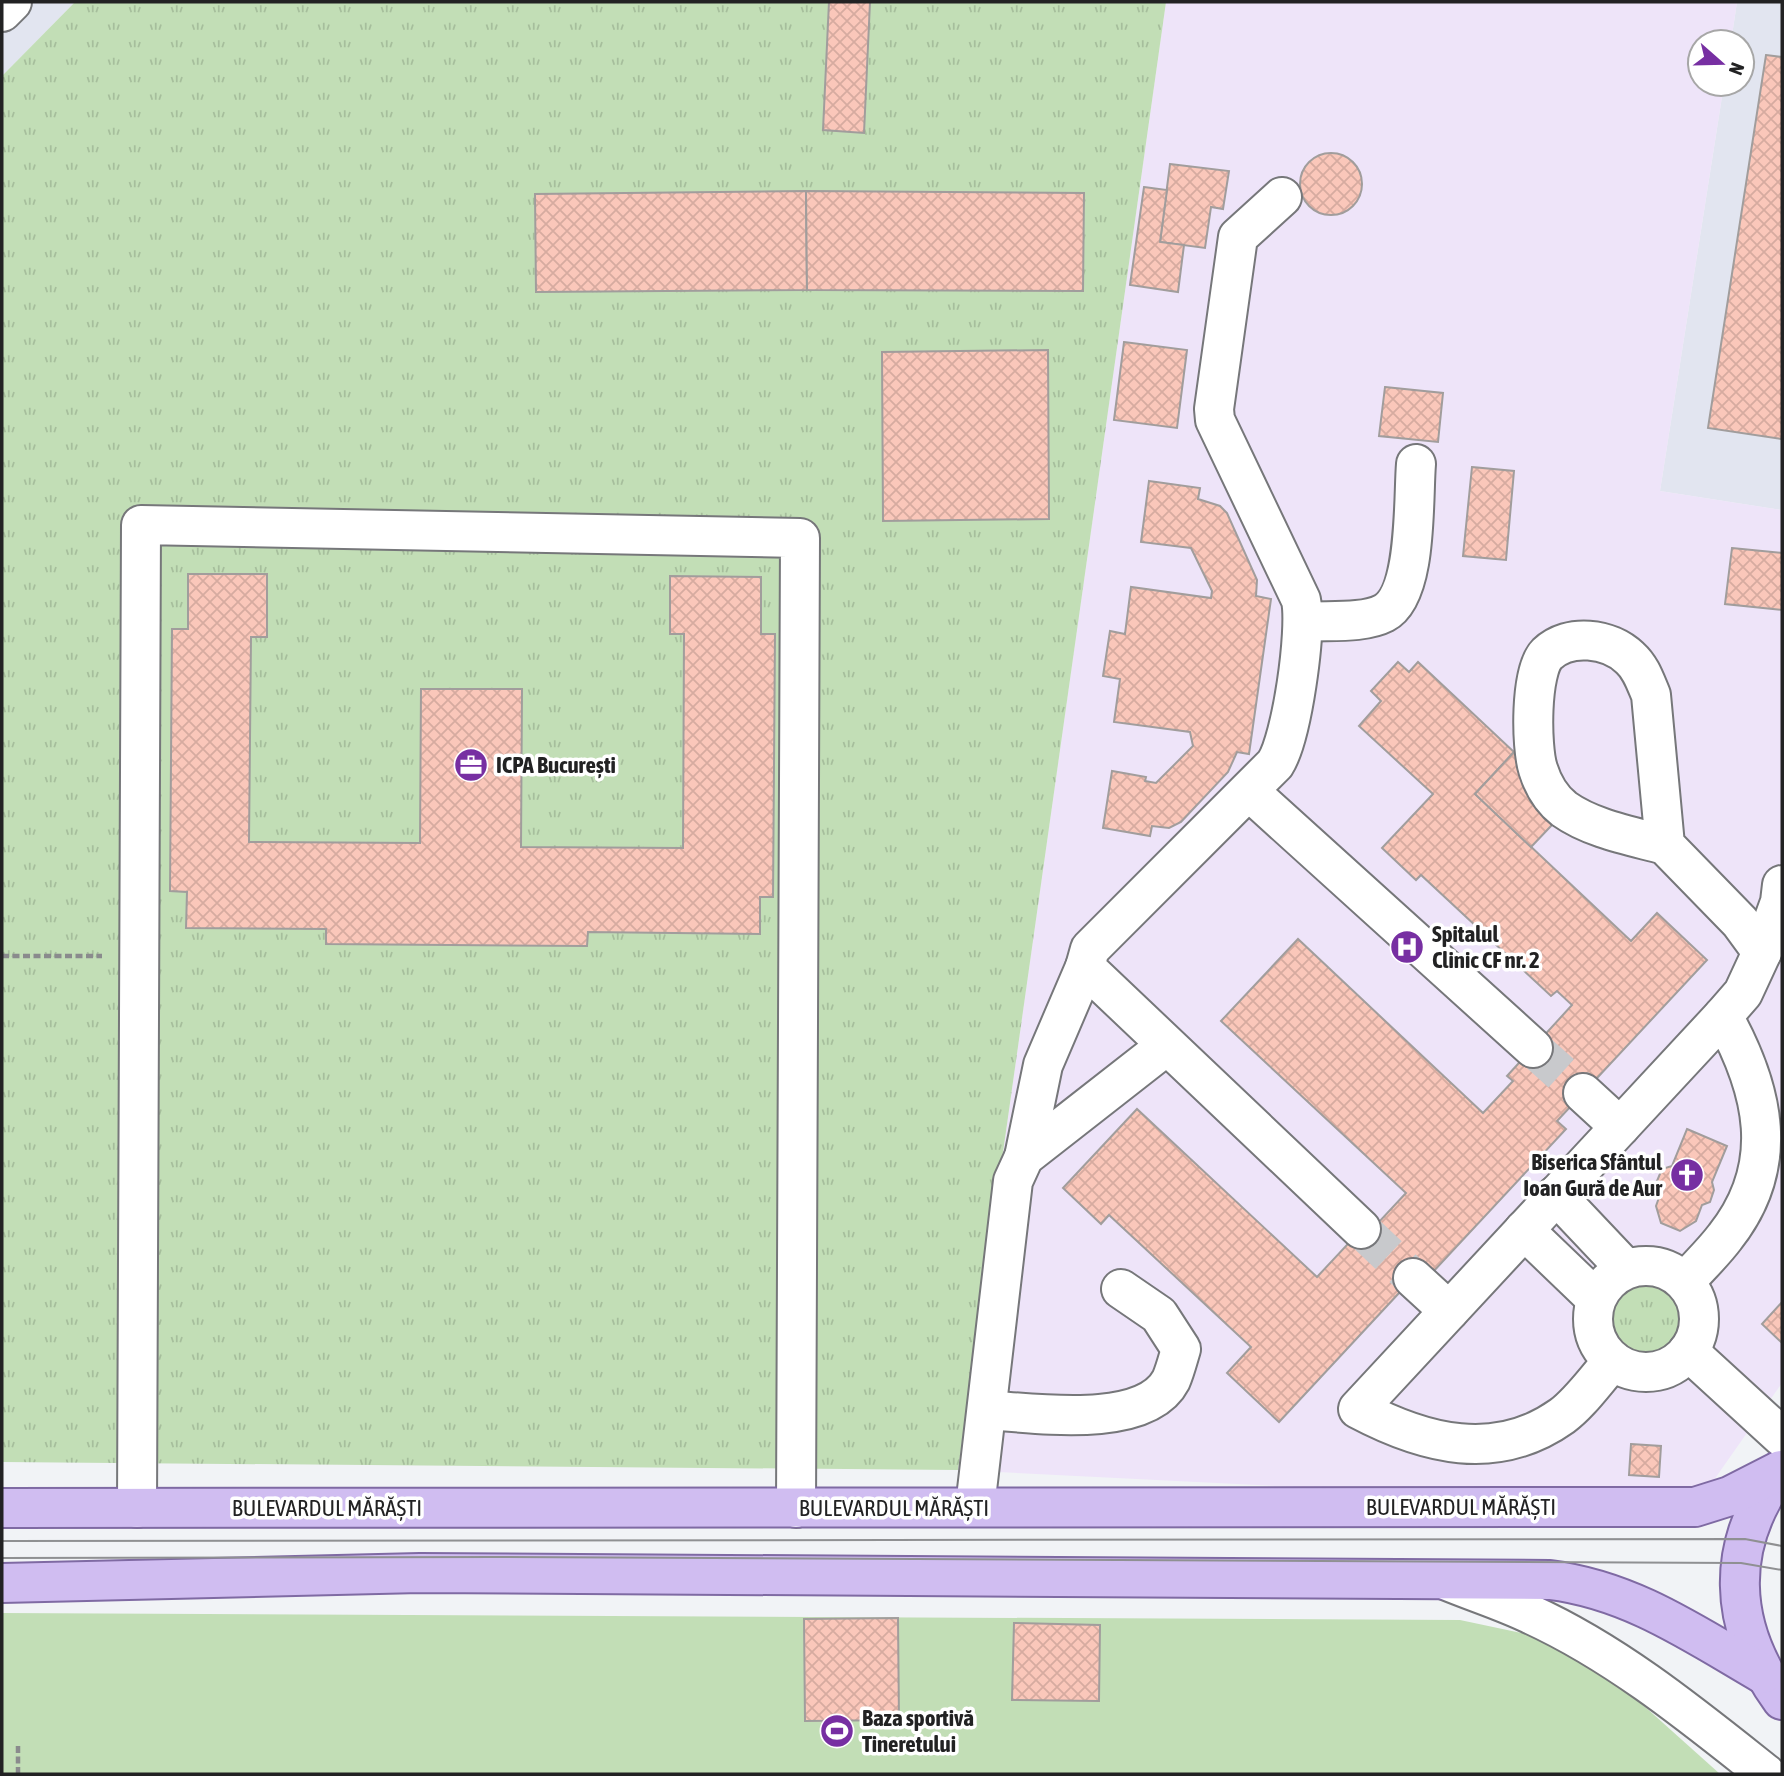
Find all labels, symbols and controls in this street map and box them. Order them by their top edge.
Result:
north arrow [1686,28,1756,98]
text: N [1725,60,1749,78]
office icon: ICPA București [452,746,490,784]
place label: ICPA București [496,752,616,779]
place label: Spitalul Clinic CF nr. 2 [1432,921,1540,973]
hospital icon: Spitalul Clinic CF nr. 2 [1388,928,1426,966]
place label: Biserica Sfântul Ioan Gură de Aur [1523,1149,1663,1201]
church icon: Biserica Sfântul Ioan Gură de Aur [1668,1156,1706,1194]
street label: BULEVARDUL MĂRĂȘTI [1366,1494,1556,1520]
street label: BULEVARDUL MĂRĂȘTI [232,1495,422,1521]
street label: BULEVARDUL MĂRĂȘTI [799,1495,989,1521]
place label: Baza sportivă Tineretului [862,1705,974,1757]
sports icon: Baza sportivă Tineretului [818,1712,856,1750]

